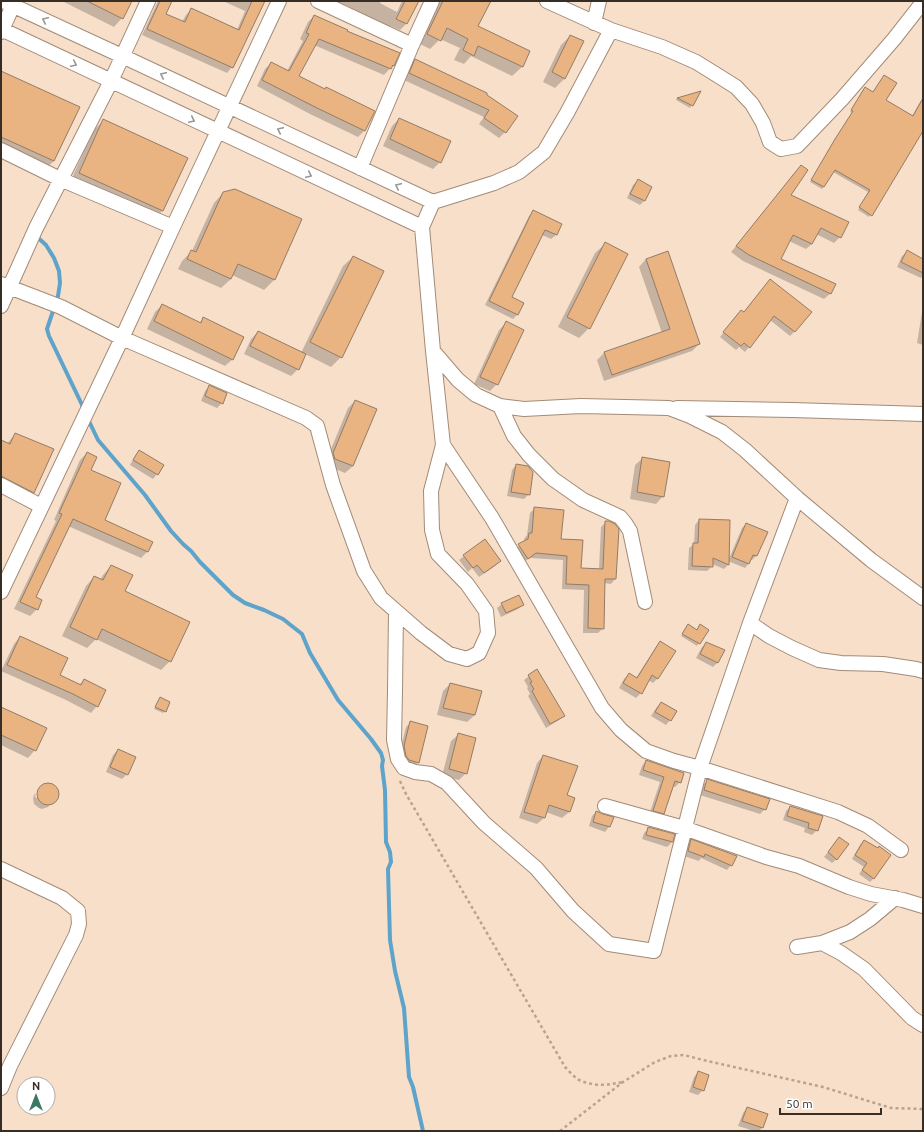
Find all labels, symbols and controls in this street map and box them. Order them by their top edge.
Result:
one-way arrow [41,17,48,25]
one-way arrow [70,59,78,67]
one-way arrow [159,72,167,80]
one-way arrow [187,115,195,123]
one-way arrow [277,127,284,135]
one-way arrow [305,170,313,178]
one-way arrow [395,183,402,191]
north arrow [16,1076,56,1116]
text: N [32,1080,40,1092]
scale bar [780,1090,881,1116]
text: 50 m [786,1097,813,1110]

